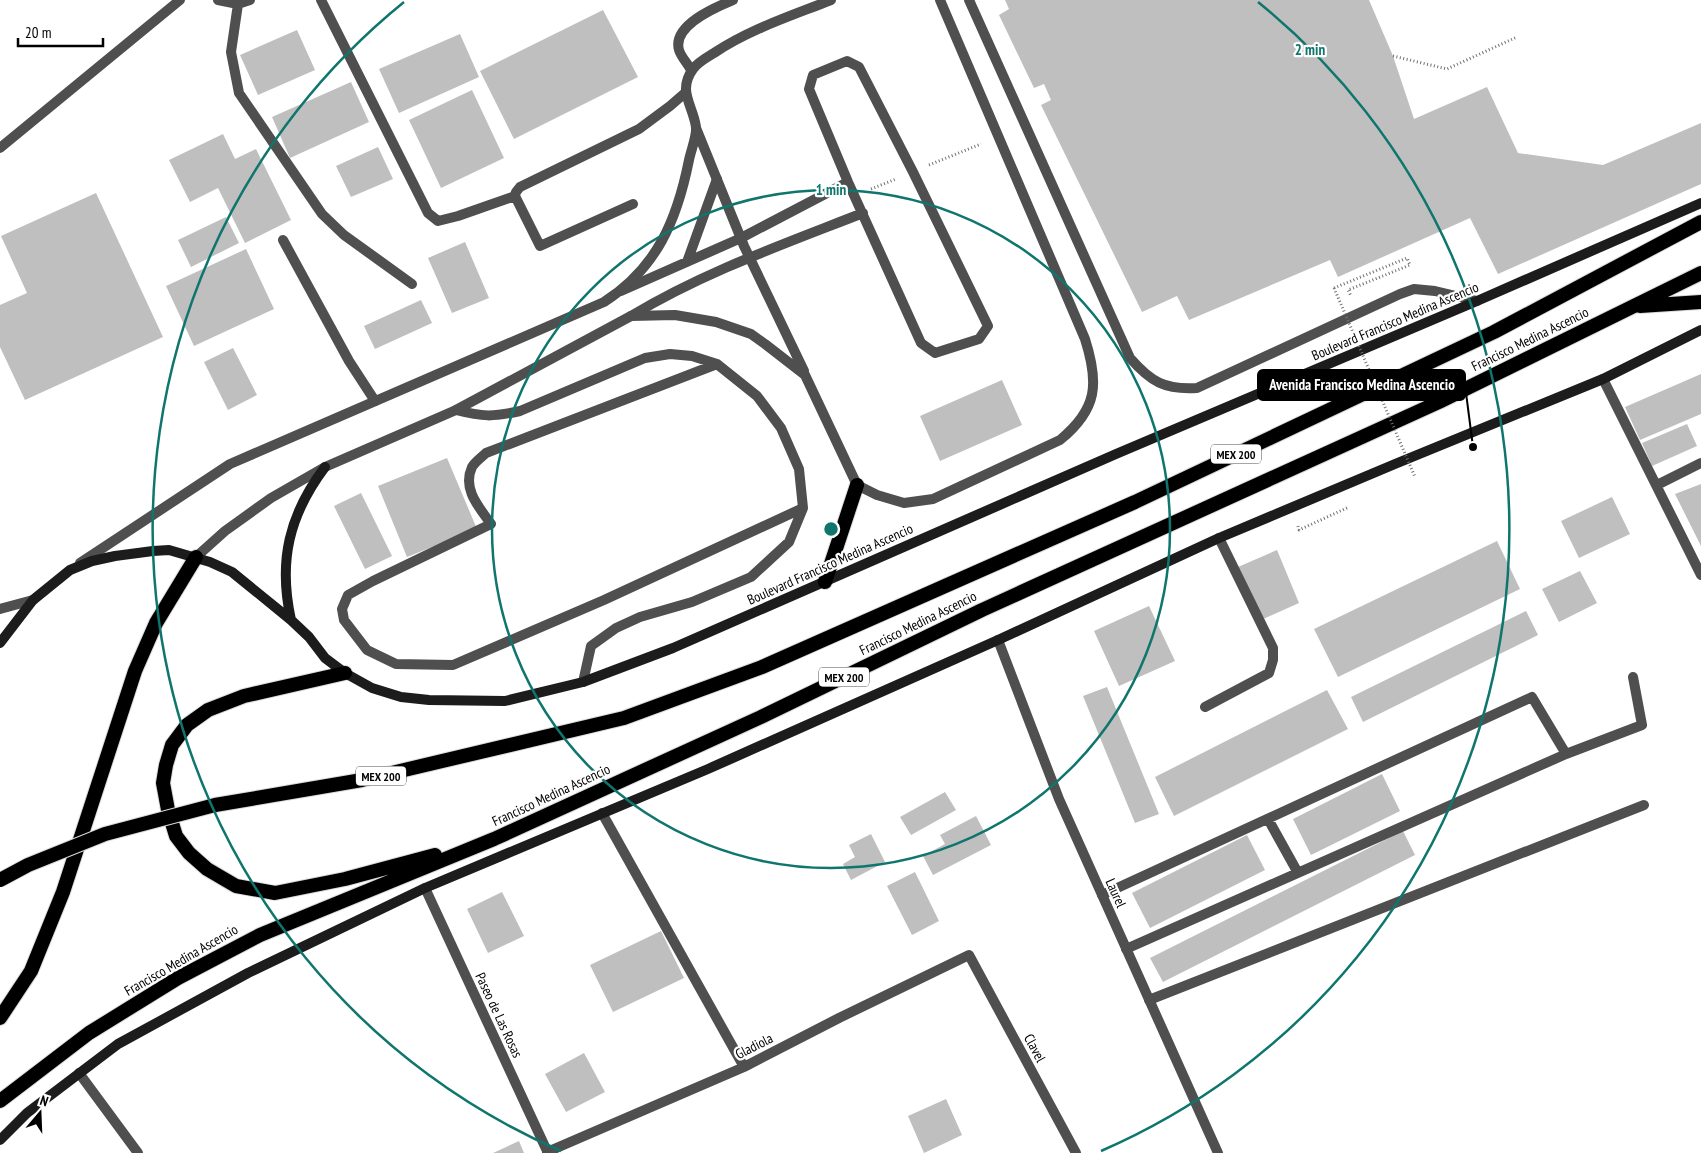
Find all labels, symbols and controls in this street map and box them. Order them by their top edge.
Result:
scale bar [18,15,102,47]
text: 20 m [25,23,51,42]
text: 2 min [1295,40,1325,59]
text: 1 min [816,180,846,199]
street label: Boulevard Francisco Medina Ascencio [1309,278,1481,364]
street label: Francisco Medina Ascencio [1468,303,1592,375]
callout: Avenida Francisco Medina Ascencio [1258,370,1465,400]
text: Avenida Francisco Medina Ascencio [1268,375,1455,394]
road number: MEX 200 [1211,444,1261,464]
street label: Boulevard Francisco Medina Ascencio [744,519,916,609]
centre of rings [822,520,840,538]
street label: Francisco Medina Ascencio [856,587,980,659]
road number: MEX 200 [819,668,869,686]
street label: Francisco Medina Ascencio [489,760,613,830]
road number: MEX 200 [356,766,406,786]
street label: Laurel [1102,876,1131,911]
street label: Francisco Medina Ascencio [121,920,241,1000]
street label: Paseo de Las Rosas [471,970,527,1061]
street label: Gladiola [732,1029,776,1063]
street label: Clavel [1020,1031,1050,1066]
north arrow [15,1088,65,1138]
text: N [38,1091,51,1110]

